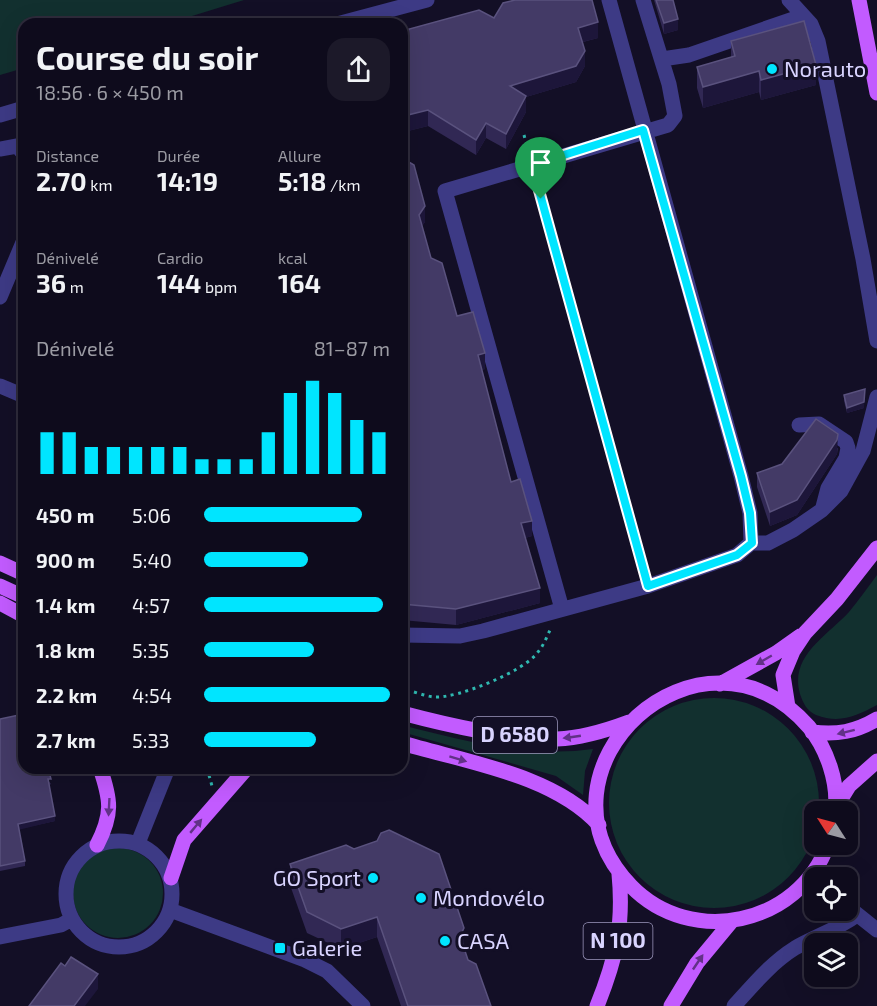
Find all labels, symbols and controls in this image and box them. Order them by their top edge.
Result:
text: Course du soir [36,37,258,77]
button: share [327,38,390,101]
place label: Norauto [784,55,866,81]
marker: Norauto [765,62,779,76]
text: 18:56 · 6 × 450 m [36,80,184,104]
pin [515,137,566,199]
text: Distance [36,146,99,165]
text: Durée [157,146,200,165]
text: Allure [278,146,321,165]
icon: arrive [524,146,557,179]
text: 2.70 [36,165,87,196]
text: 14:19 [157,165,218,196]
text: 5:18 [278,165,326,196]
text: km [87,175,112,194]
text: /km [326,175,360,194]
text: Dénivelé [36,248,99,267]
text: Cardio [157,248,203,267]
text: kcal [278,248,307,267]
text: 36 [36,267,66,298]
text: 144 [157,267,201,298]
text: 164 [278,267,321,298]
text: m [66,277,84,296]
text: bpm [201,277,237,296]
text: Dénivelé [36,336,115,360]
text: 81–87 m [314,336,390,360]
text: 450 m [36,503,94,527]
text: 5:06 [132,503,171,527]
text: 900 m [36,548,95,572]
text: 5:40 [132,548,172,572]
text: 1.4 km [36,593,95,617]
text: 4:57 [132,593,170,617]
text: 1.8 km [36,638,95,662]
text: 5:35 [132,638,169,662]
one-way arrow [755,655,772,665]
text: 2.2 km [36,683,97,707]
text: 4:54 [132,683,172,707]
road number: D 6580 [473,717,557,753]
one-way arrow [837,727,855,737]
text: 2.7 km [36,728,96,752]
text: 5:33 [132,728,170,752]
one-way arrow [563,733,582,742]
one-way arrow [449,755,467,764]
one-way arrow [104,797,113,816]
north arrow [804,801,858,855]
map controls [804,801,858,987]
one-way arrow [189,818,202,834]
place label: GO Sport [273,864,361,890]
button: locate [804,867,858,921]
marker: GO Sport [366,871,380,885]
place label: Mondovélo [433,884,545,910]
marker: Mondovélo [414,891,428,905]
road number: N 100 [584,923,652,959]
place label: CASA [457,927,510,953]
button: layers [804,933,858,987]
place label: Galerie [292,934,362,960]
marker: CASA [438,934,452,948]
marker: Galerie [273,941,287,955]
one-way arrow [693,954,704,970]

